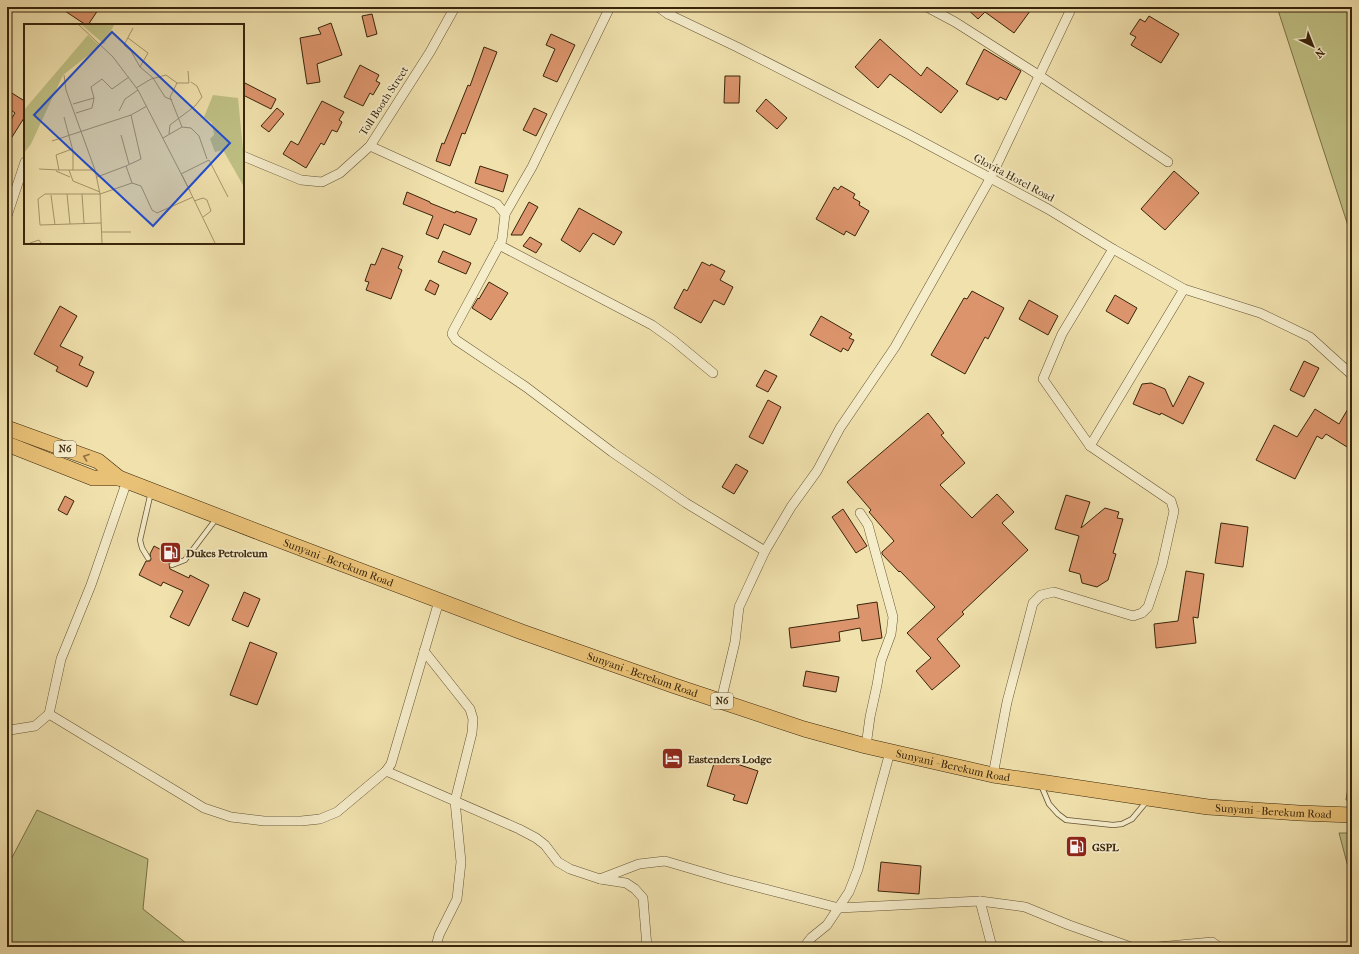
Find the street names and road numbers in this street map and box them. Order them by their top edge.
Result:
street label: Toll Booth Street [357,64,411,138]
street label: Glovita Hotel Road [971,151,1057,205]
road number: N6 [54,441,76,457]
street label: Sunyani - Berekum Road [282,536,396,590]
street label: Sunyani - Berekum Road [585,649,701,700]
road number: N6 [711,693,733,709]
street label: Sunyani - Berekum Road [895,747,1012,784]
street label: Sunyani - Berekum Road [1215,801,1333,821]

